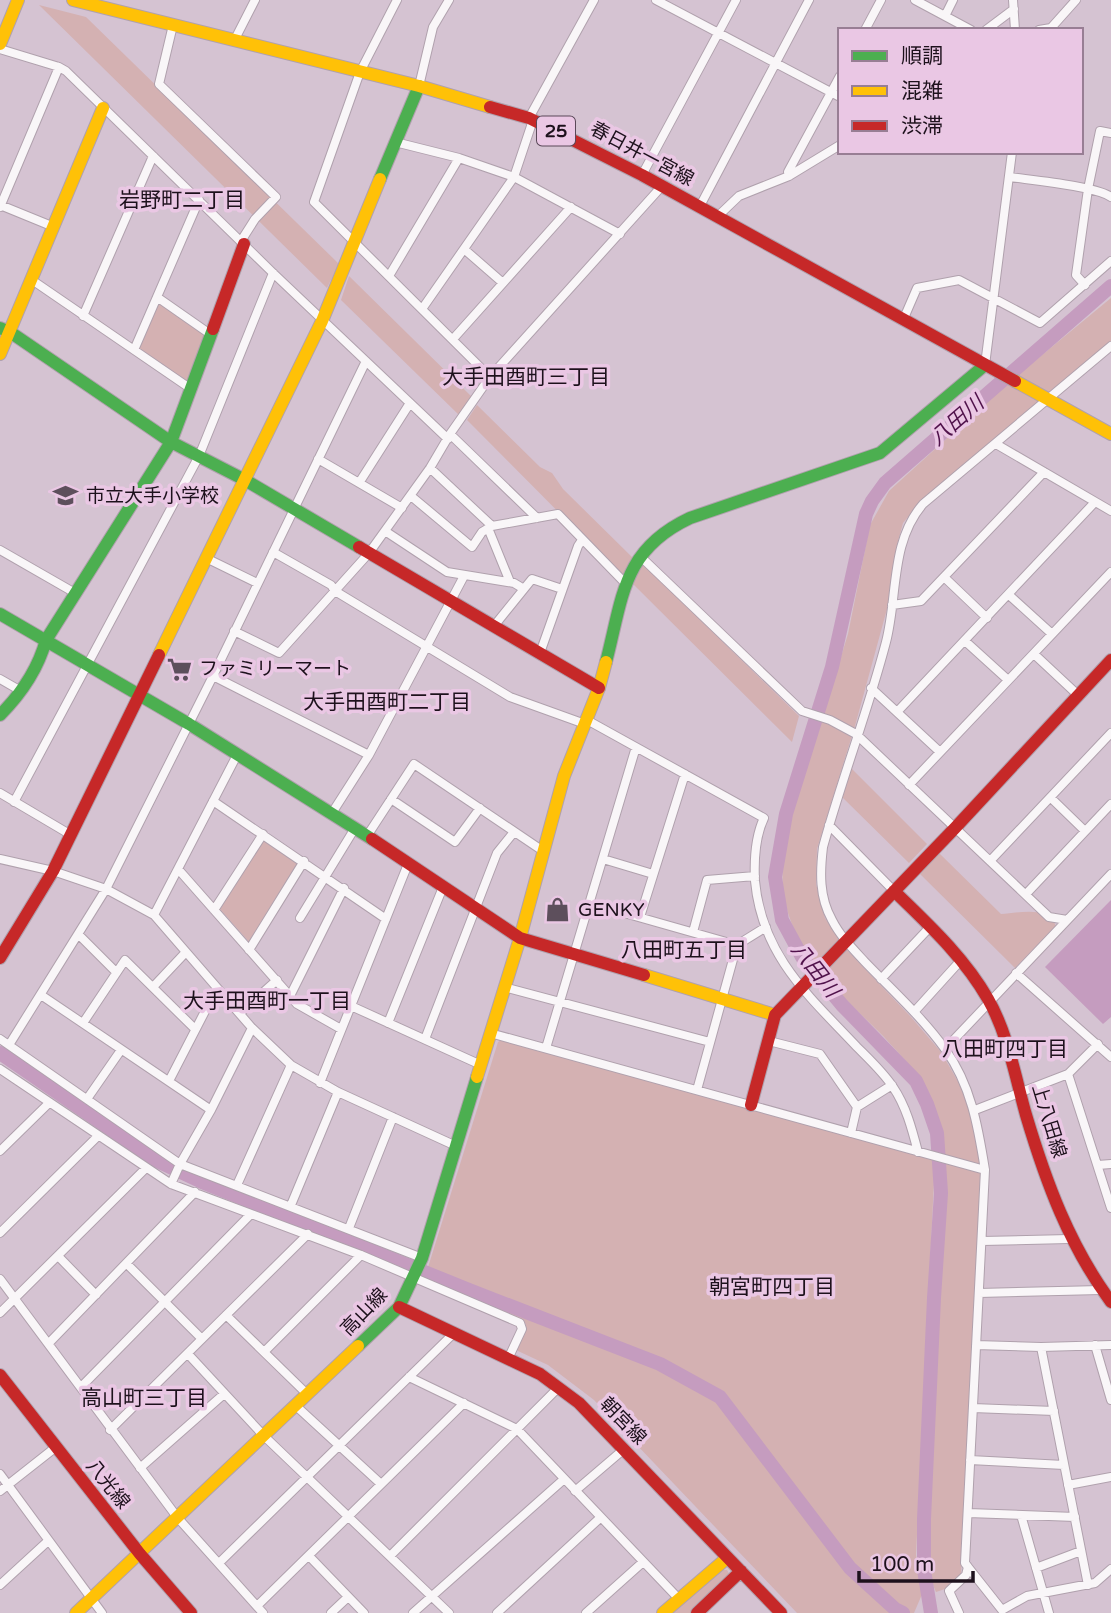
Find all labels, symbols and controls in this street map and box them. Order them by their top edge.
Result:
legend [838,28,1083,154]
text: 順調 [901,44,943,69]
text: 混雑 [901,79,943,104]
text: 渋滞 [901,114,943,139]
road number: 25 [537,116,575,146]
street label: 春日井一宮線 [587,118,697,190]
district label: 岩野町二丁目 [119,188,245,213]
district label: 大手田酉町三丁目 [442,365,610,390]
water label: 八田川 [925,390,990,451]
school or university icon: 市立大手小学校 [52,482,80,510]
place label: 市立大手小学校 [86,485,219,507]
supermarket icon: ファミリーマート [165,655,193,683]
place label: ファミリーマート [199,658,351,680]
district label: 大手田酉町二丁目 [303,690,471,715]
shop icon: GENKY [544,896,572,924]
place label: GENKY [578,899,645,921]
water label: 八田川 [786,937,845,1004]
district label: 八田町五丁目 [621,938,747,963]
district label: 大手田酉町一丁目 [183,989,351,1014]
district label: 八田町四丁目 [942,1037,1068,1062]
street label: 上八田線 [1027,1081,1071,1161]
district label: 朝宮町四丁目 [709,1275,835,1300]
street label: 高山線 [336,1284,392,1340]
district label: 高山町三丁目 [81,1386,207,1411]
street label: 朝宮線 [595,1393,651,1449]
street label: 八光線 [82,1455,134,1513]
scale bar [859,1540,973,1584]
text: 100 m [870,1552,934,1577]

